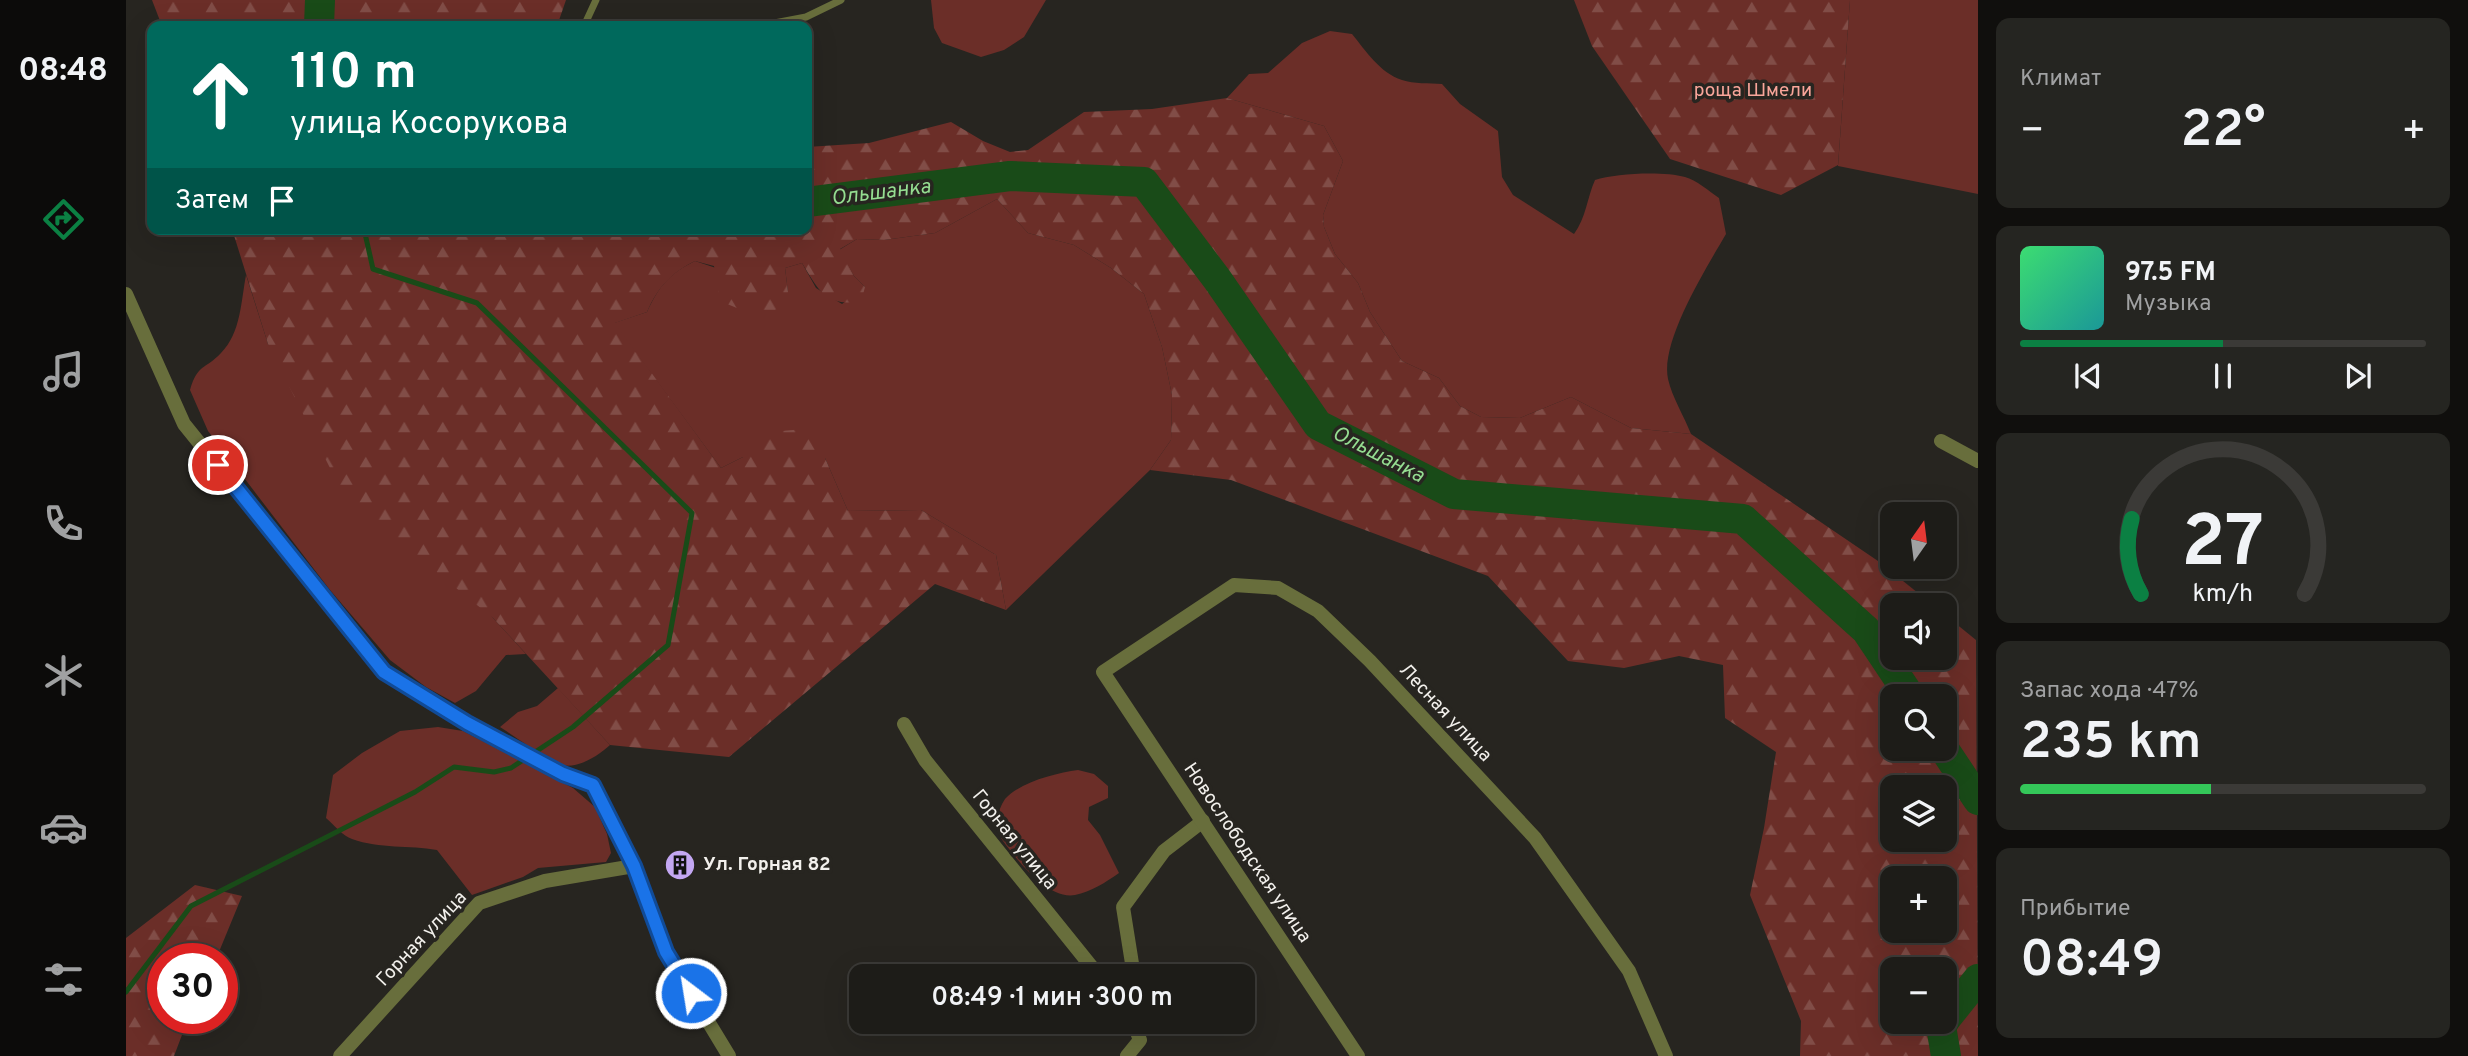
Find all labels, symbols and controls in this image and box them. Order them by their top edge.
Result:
text: 110 m [290,44,417,106]
icon: ahead [175,49,266,140]
text: 08:48 [18,52,108,92]
text: Климат [2020,65,2101,94]
park label: роща Шмели [1694,79,1812,103]
text: 22° [2180,99,2266,165]
text: улица Косорукова [290,105,568,145]
text: − [2020,108,2045,157]
text: + [2401,108,2426,157]
water label: Ольшанка [830,173,932,212]
icon: arrive [263,182,301,220]
text: Затем [175,185,249,218]
icon: directions [39,195,88,244]
text: 97.5 FM [2125,257,2216,290]
text: Музыка [2125,290,2211,319]
icon: music [39,347,88,396]
icon: previous [2069,357,2107,395]
icon: pause [2204,357,2242,395]
icon: next [2339,357,2377,395]
water label: Ольшанка [1327,420,1429,490]
pin [188,435,248,495]
icon: arrive [199,446,237,484]
icon: phone [39,499,88,548]
text: 27 [2182,500,2264,592]
north arrow [1880,502,1956,579]
map controls [1880,502,1957,1034]
text: km/h [2193,579,2253,611]
button: sound [1880,593,1957,670]
icon: climate [39,651,88,700]
street label: Лесная улица [1393,659,1497,767]
text: Запас хода · 47% [2020,677,2198,706]
button: search [1880,684,1957,761]
text: 235 km [2020,711,2202,777]
street label: Новослободская улица [1178,758,1316,948]
button: layers [1880,775,1957,852]
street label: Горная улица [966,785,1062,895]
icon: car [39,803,88,852]
building icon: Ул. Горная 82 [663,848,697,882]
place label: Ул. Горная 82 [703,853,831,877]
button: + [1880,866,1957,943]
street label: Горная улица [372,886,472,992]
text: Прибытие [2020,895,2130,924]
text: 08:49 [2020,929,2163,995]
speed limit sign: 30 [147,943,238,1034]
icon: filters [39,955,88,1004]
position arrow [654,956,728,1030]
button: − [1880,957,1957,1034]
text: 08:49 · 1 мин · 300 m [931,982,1173,1015]

